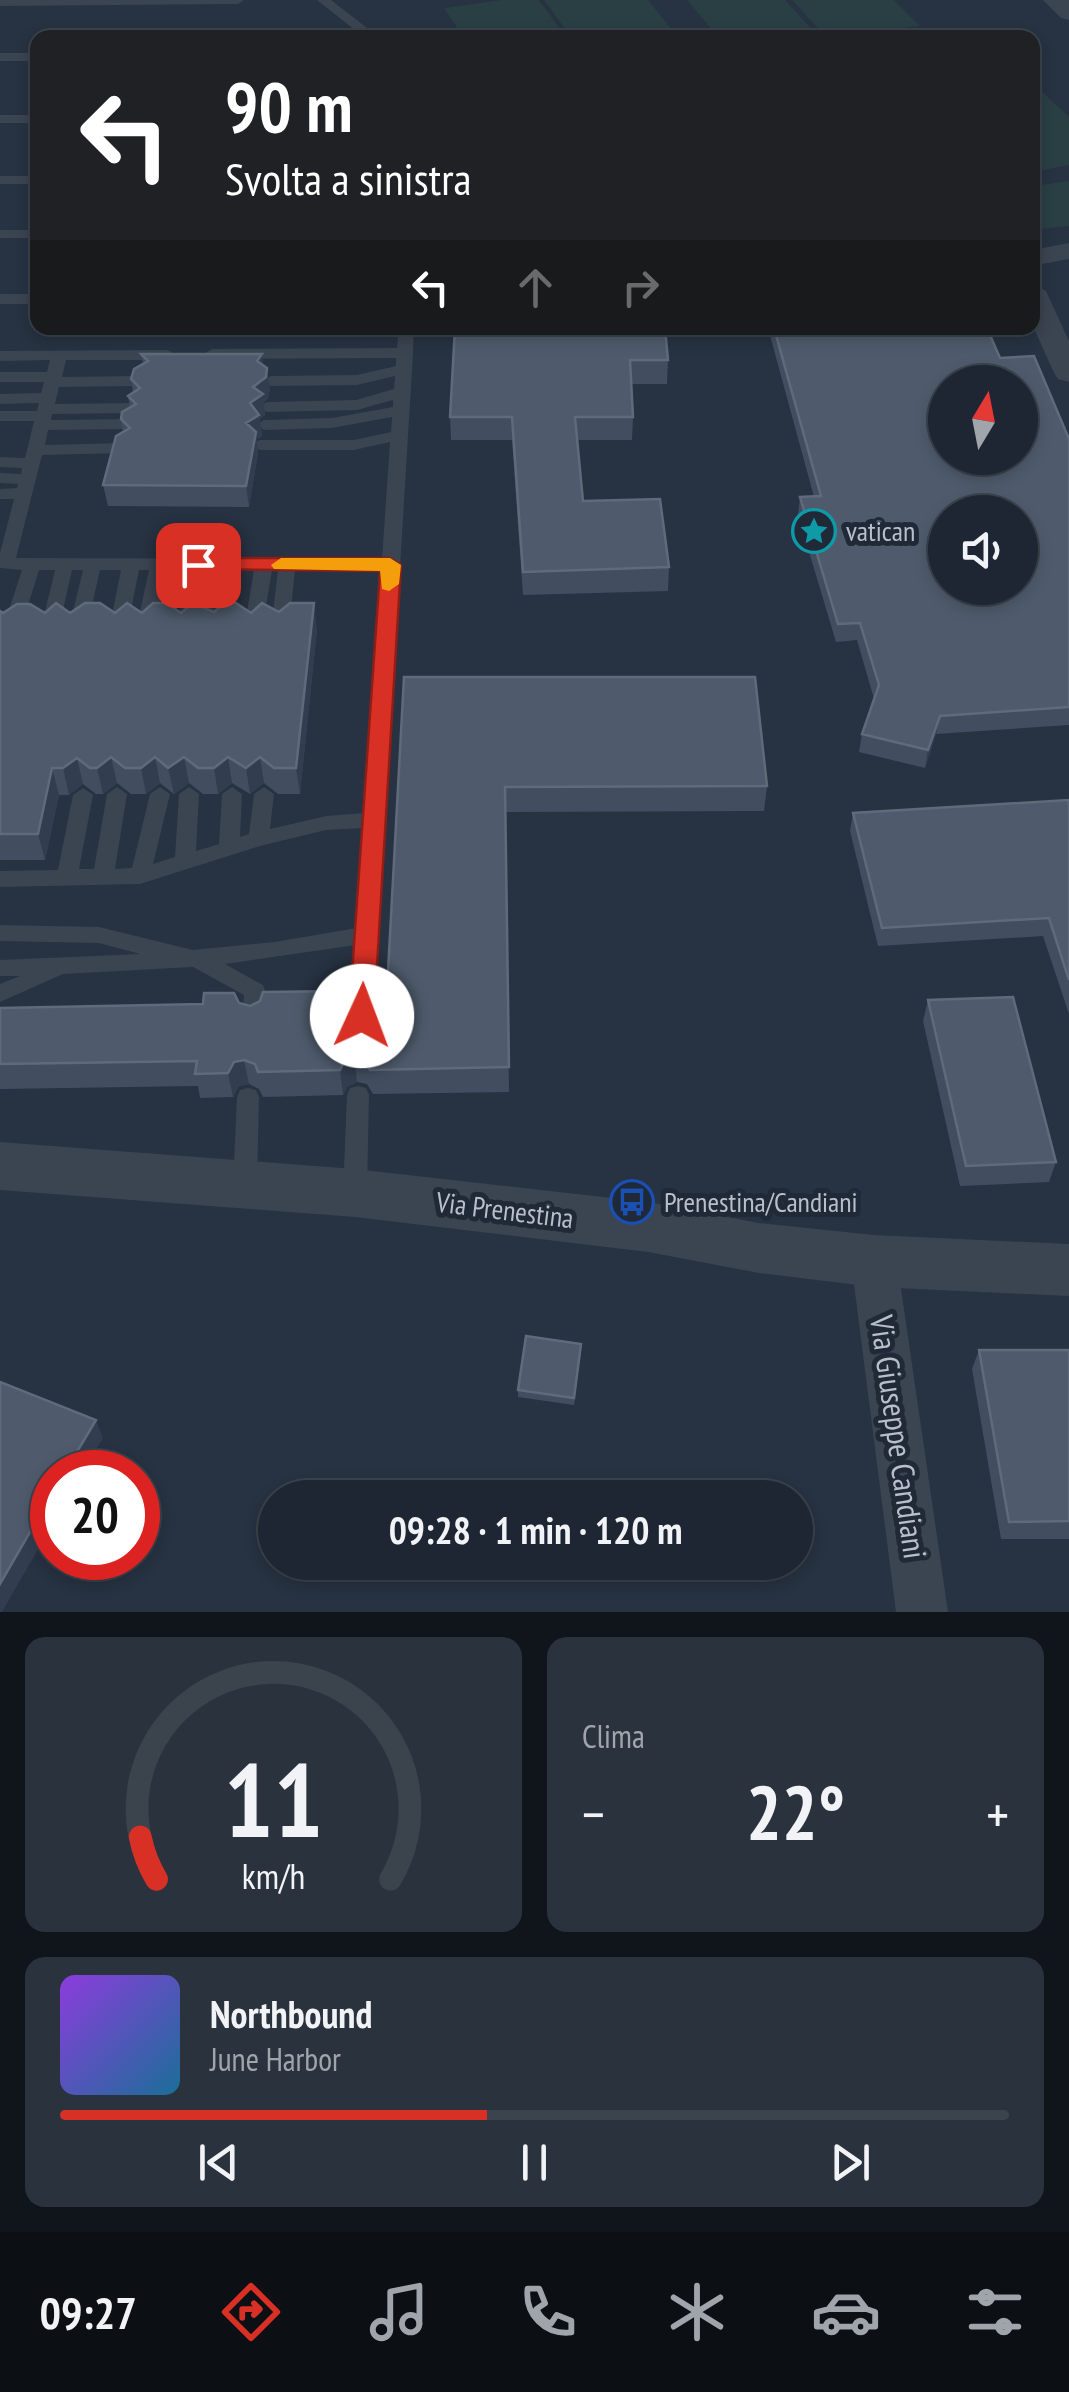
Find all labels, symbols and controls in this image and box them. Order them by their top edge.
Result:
text: 90 m [225,61,353,151]
icon: left [60,70,190,200]
text: Svolta a sinistra [225,149,472,207]
icon: left [403,260,458,315]
icon: ahead [508,260,563,315]
icon: right [613,260,668,315]
north arrow [928,365,1038,475]
map controls [928,365,1038,605]
button: sound [928,495,1038,605]
place icon: vatican [791,508,837,554]
place label: vatican [846,512,915,549]
pin [156,523,241,608]
icon: arrive [171,538,226,593]
position arrow [310,964,414,1068]
bus stop icon: Prenestina/Candiani [609,1179,655,1225]
street label: Via Prenestina [433,1183,576,1236]
place label: Prenestina/Candiani [664,1183,858,1220]
street label: Via Giuseppe Candiani [861,1311,937,1561]
speed limit sign: 20 [30,1450,160,1580]
text: 09:28 · 1 min · 120 m [389,1505,682,1554]
text: Clima [582,1715,645,1757]
text: 11 [224,1731,323,1866]
text: 22° [746,1764,845,1861]
text: − [582,1778,605,1849]
text: + [986,1778,1009,1849]
text: km/h [242,1853,305,1899]
text: Northbound [210,1989,372,2038]
text: June Harbor [210,2038,341,2080]
icon: previous [191,2135,246,2190]
icon: pause [507,2135,562,2190]
icon: next [823,2135,878,2190]
icon: directions [216,2277,286,2347]
icon: music [364,2277,434,2347]
icon: phone [513,2277,583,2347]
icon: climate [662,2277,732,2347]
icon: car [811,2277,881,2347]
icon: filters [960,2277,1030,2347]
text: 09:27 [39,2283,137,2341]

